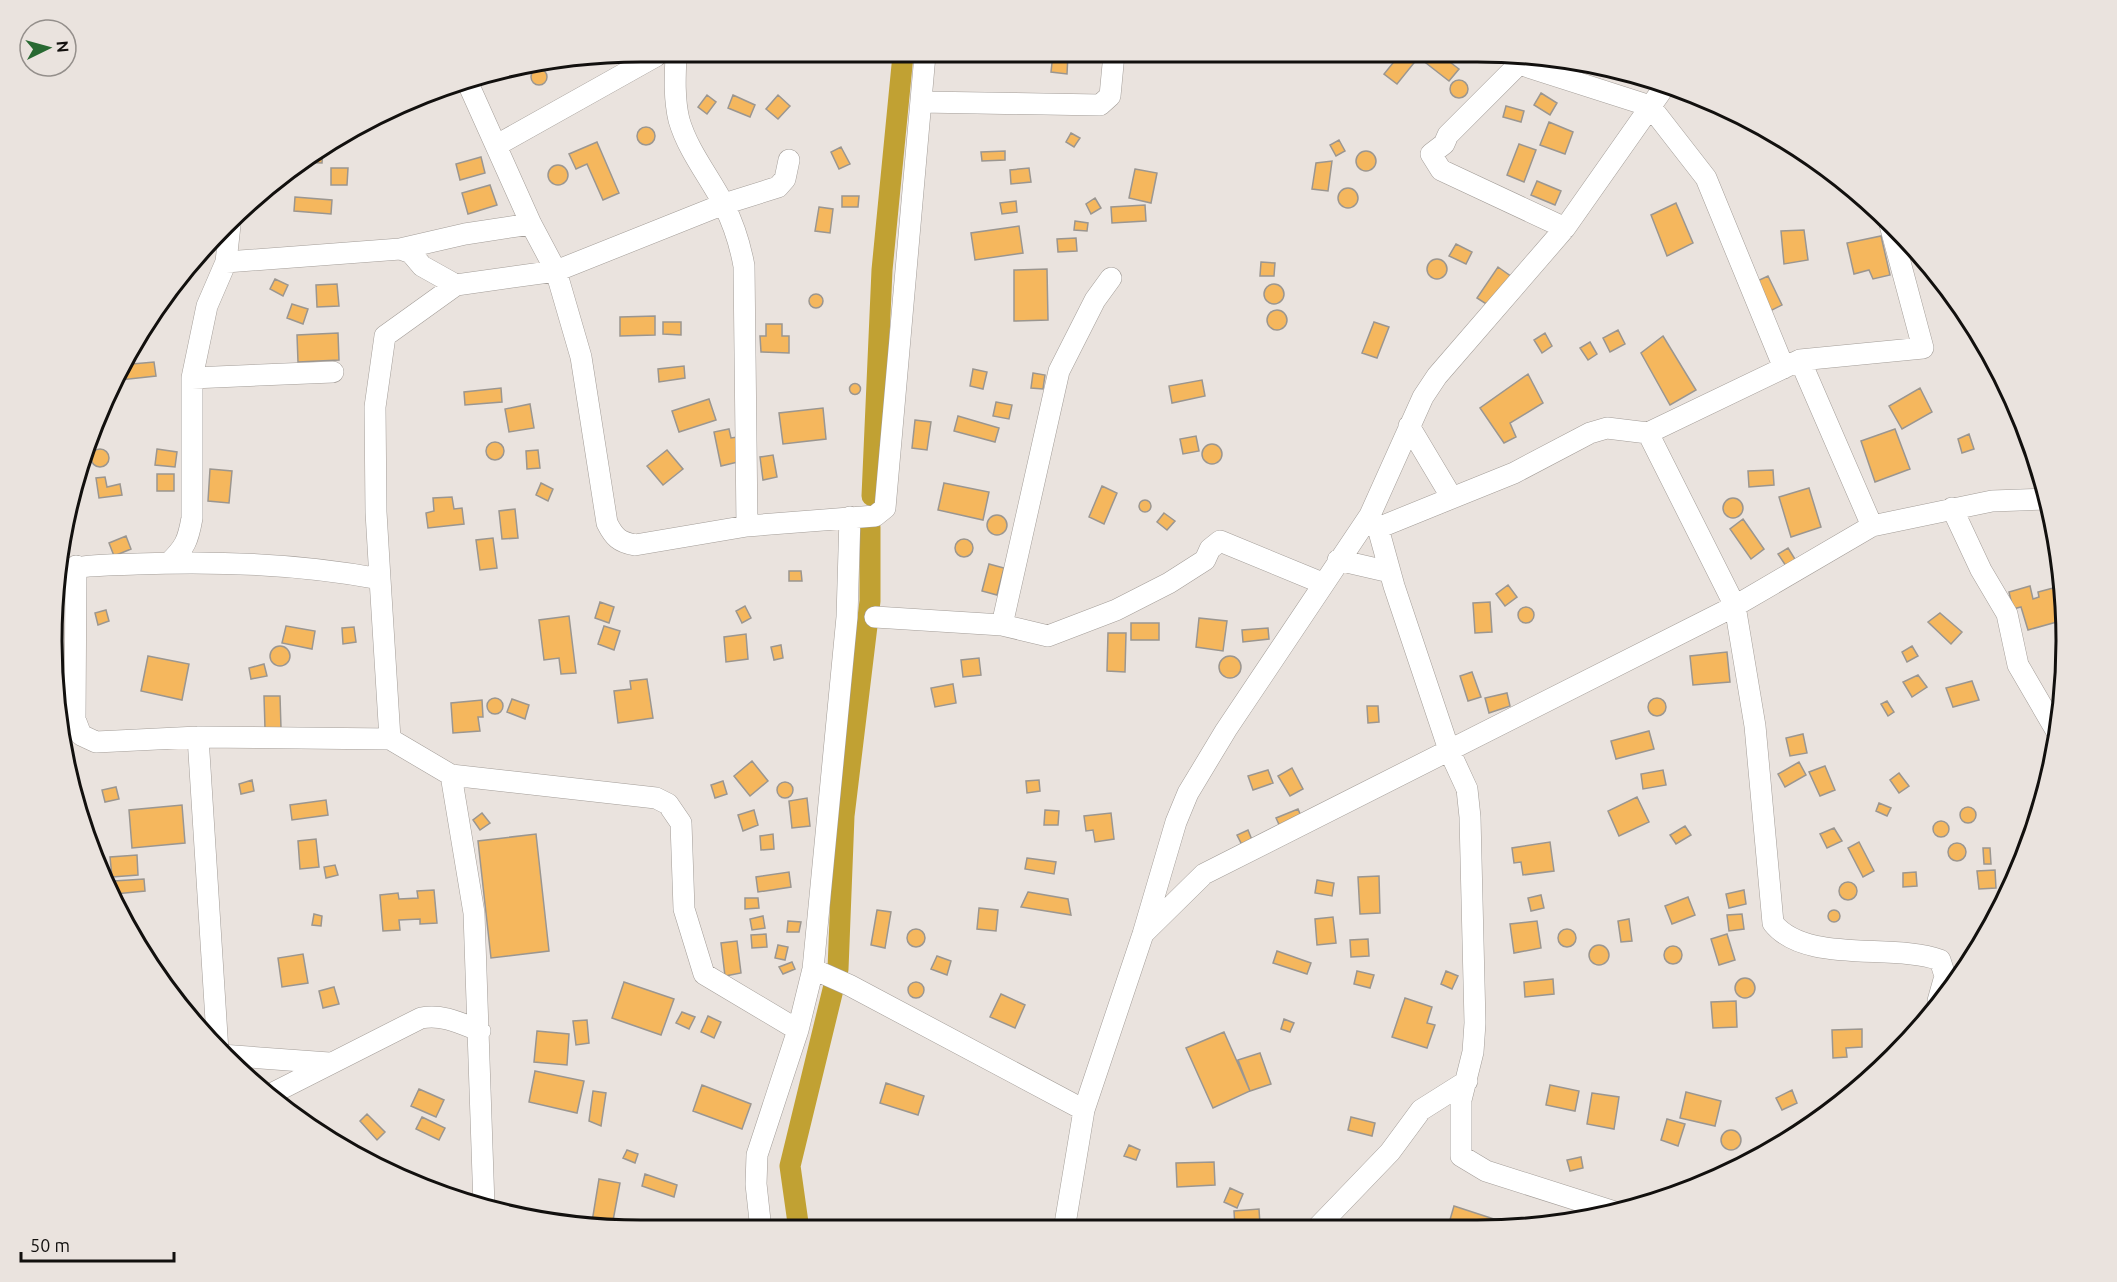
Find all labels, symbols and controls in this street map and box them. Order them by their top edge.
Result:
north arrow [18,18,78,78]
text: N [53,40,72,53]
scale bar [21,1225,174,1263]
text: 50 m [30,1235,70,1255]

